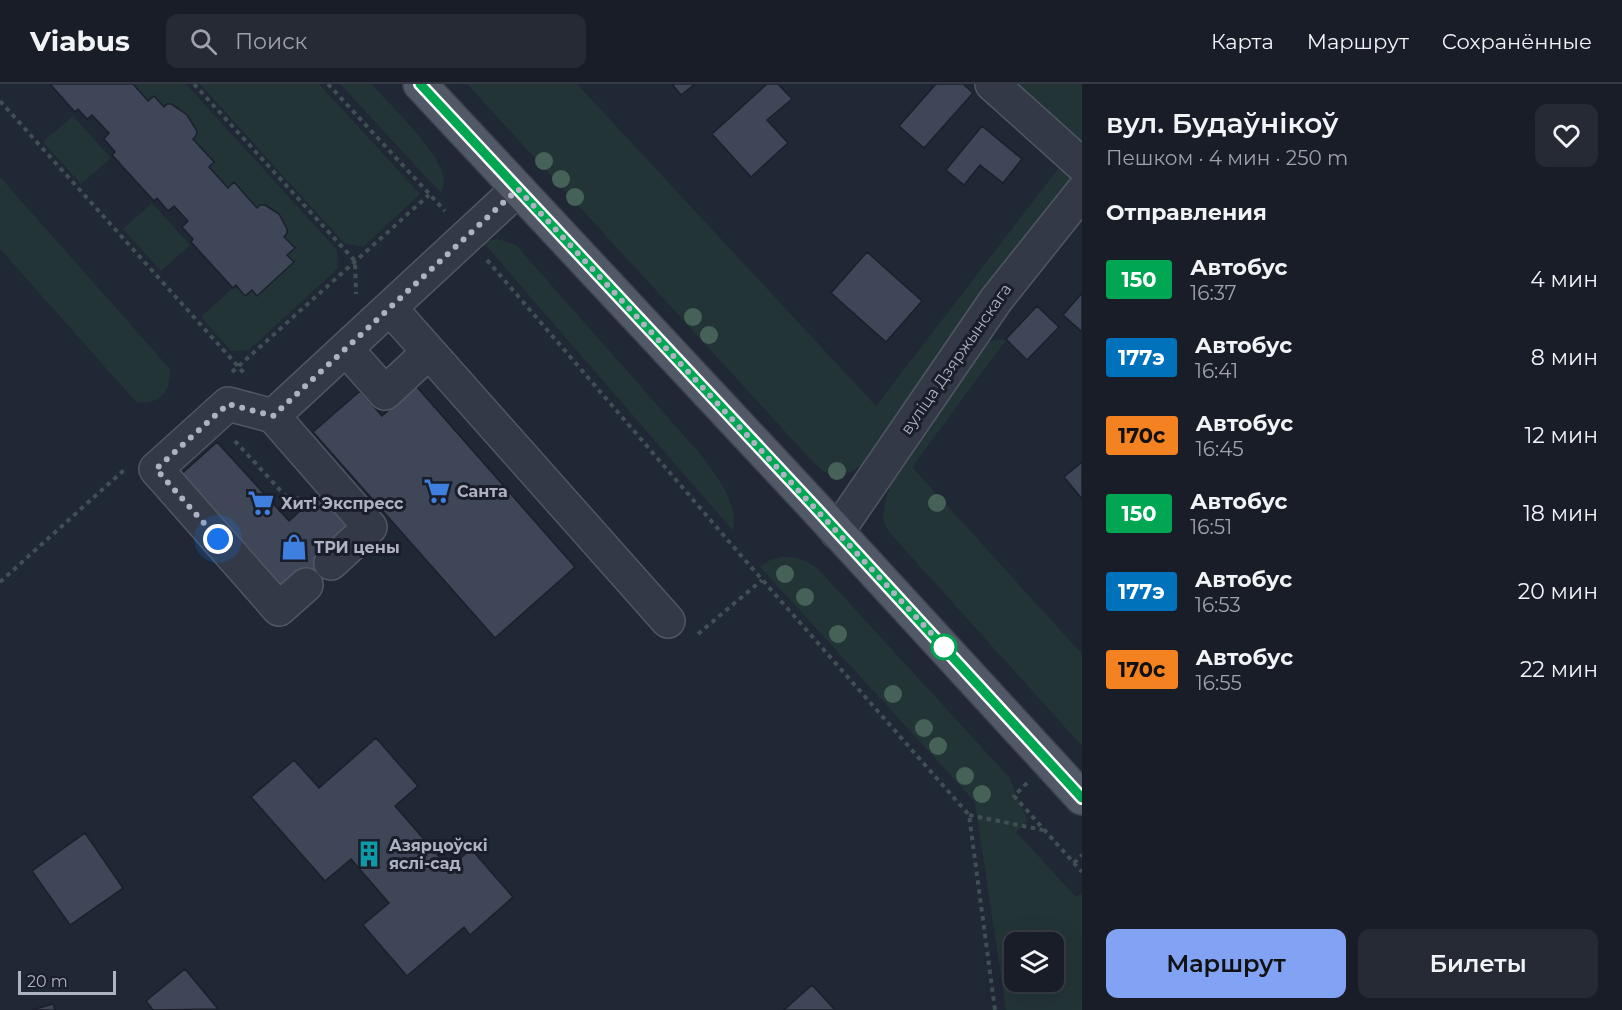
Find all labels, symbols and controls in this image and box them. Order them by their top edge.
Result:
search box [166,14,586,68]
text: Viabus [30,24,130,58]
icon: search [187,25,220,58]
text: Поиск [235,28,307,55]
text: Карта [1211,29,1274,54]
text: Маршрут [1307,29,1409,54]
text: Сохранённые [1442,29,1592,54]
button: heart [1535,104,1598,167]
text: вул. Будаўнікоў [1106,106,1339,140]
text: Пешком · 4 мин · 250 m [1106,146,1348,170]
text: Отправления [1106,199,1267,226]
text: Автобус [1190,254,1288,281]
text: 4 мин [1530,266,1598,293]
text: 150 [1122,267,1157,292]
street label: вуліца Дзяржынскага [897,280,1015,438]
text: 16:37 [1190,281,1236,305]
text: Автобус [1195,332,1292,359]
text: 8 мин [1531,344,1598,371]
text: 177э [1118,345,1165,370]
text: 16:41 [1195,359,1238,383]
text: Автобус [1196,410,1293,437]
text: 12 мин [1524,422,1598,449]
text: 170с [1118,423,1166,448]
text: 16:45 [1196,437,1244,461]
supermarket icon: Санта [422,476,452,506]
place label: Санта [457,482,508,501]
supermarket icon: Хит! Экспресс [246,488,276,518]
text: Автобус [1190,488,1288,515]
place label: Хит! Экспресс [281,494,404,513]
text: 18 мин [1523,500,1598,527]
text: 150 [1122,501,1157,526]
text: 16:51 [1190,515,1232,539]
your location [203,524,233,554]
shop icon: ТРИ цены [279,532,309,562]
place label: ТРИ цены [314,538,400,557]
text: Автобус [1195,566,1292,593]
text: 20 мин [1518,578,1598,605]
text: 177э [1118,579,1165,604]
text: 16:53 [1195,593,1241,617]
unlabelled marker [931,634,957,660]
text: Автобус [1196,644,1293,671]
text: 22 мин [1520,656,1598,683]
text: 170с [1118,657,1166,682]
text: 16:55 [1196,671,1242,695]
place label: Азярцоўскі яслі-сад [389,836,488,873]
building icon: Азярцоўскі яслі-сад [354,839,384,869]
button: Маршрут [1106,929,1346,998]
button: Билеты [1358,929,1598,998]
map controls [1004,932,1064,992]
button: layers [1004,932,1064,992]
scale bar [18,968,116,996]
text: 20 m [27,972,68,991]

